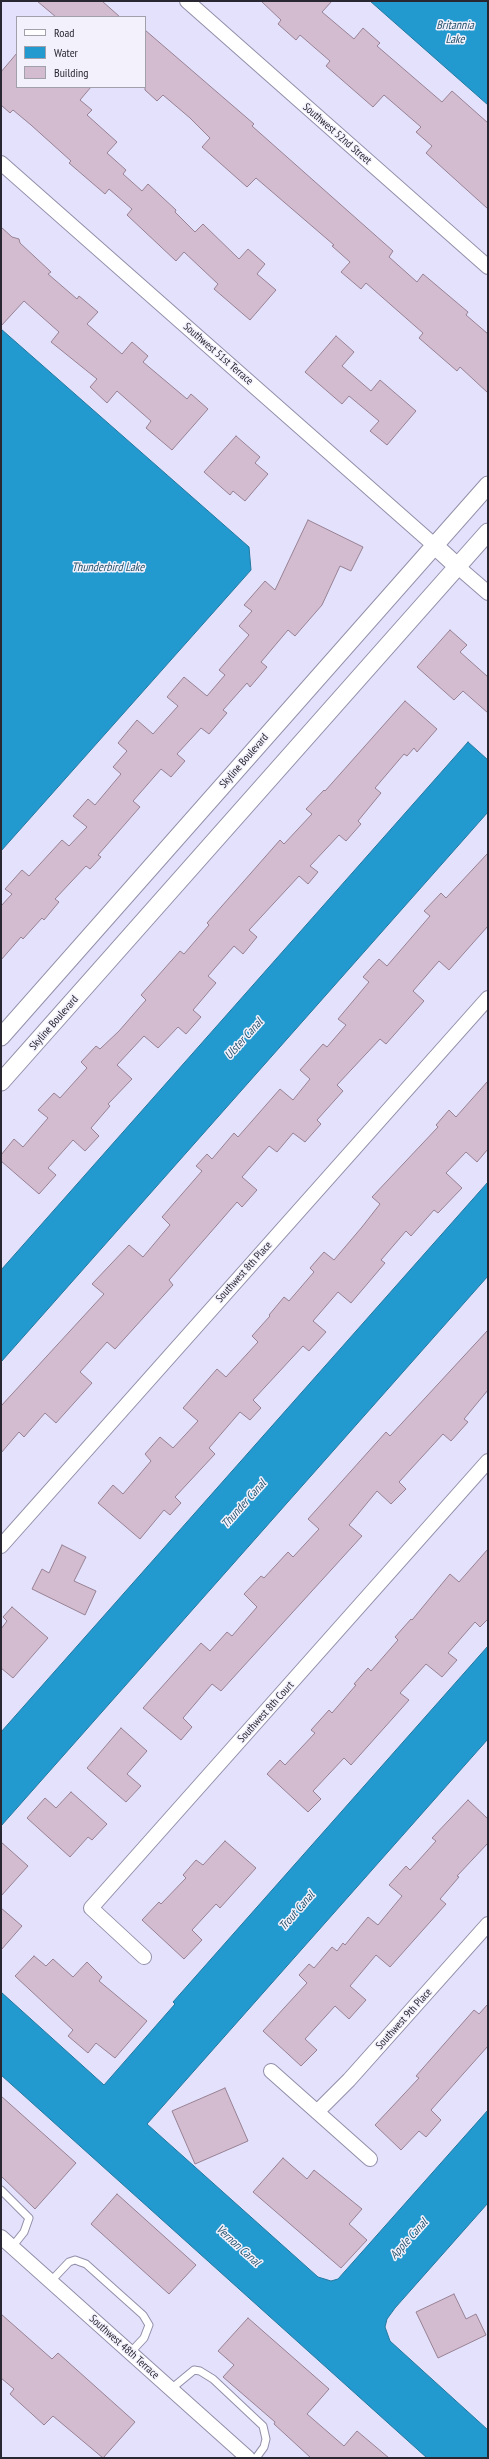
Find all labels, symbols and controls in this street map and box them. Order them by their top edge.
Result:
legend [16,16,146,88]
water label: Britannia Lake [436,19,474,47]
text: Road [54,25,74,40]
text: Water [54,45,78,60]
text: Building [54,65,89,80]
street label: Southwest 52nd Street [300,101,374,167]
street label: Southwest 51st Terrace [180,320,256,388]
water label: Thunderbird Lake [72,561,144,575]
street label: Skyline Boulevard [217,731,271,791]
street label: Skyline Boulevard [27,993,81,1053]
water label: Ulster Canal [222,1016,266,1062]
street label: Southwest 8th Place [213,1239,275,1305]
water label: Thunder Canal [219,1477,269,1531]
street label: Southwest 8th Court [235,1679,297,1745]
water label: Trout Canal [276,1889,318,1933]
street label: Southwest 9th Place [373,1986,435,2052]
water label: Apple Canal [387,2216,431,2262]
water label: Vernon Canal [213,2222,263,2270]
street label: Southwest 48th Terrace [86,2312,162,2382]

